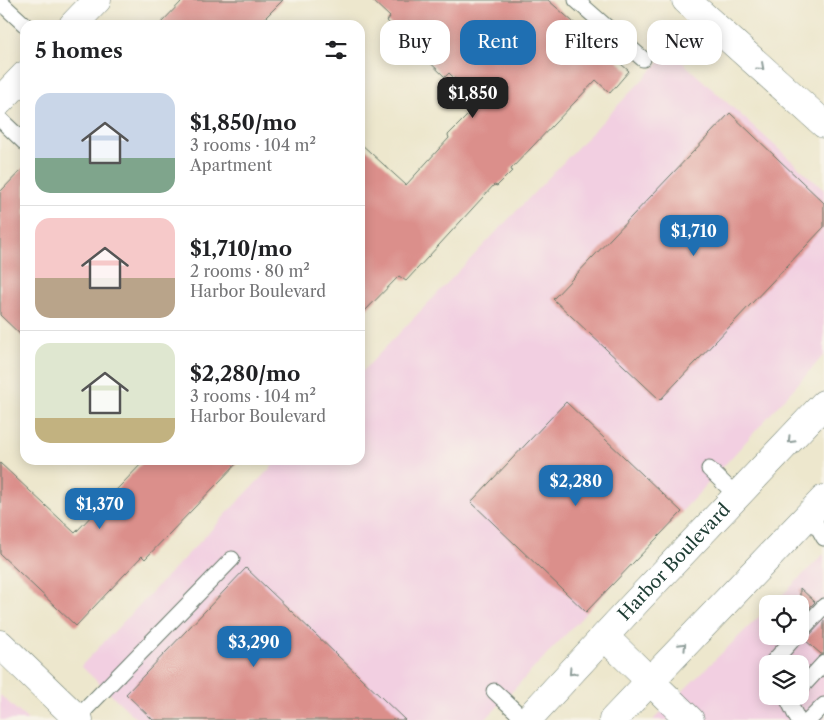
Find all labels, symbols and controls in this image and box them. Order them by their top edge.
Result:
chip: Buy [380,20,450,65]
chip: Rent [460,20,536,65]
chip: Filters [546,20,637,65]
chip: New [647,20,722,65]
icon: filters [322,36,350,64]
text: 5 homes [35,38,123,63]
one-way arrow [756,62,765,71]
pin: $1,850 [432,76,514,119]
text: $1,850 [448,83,498,103]
text: $1,850/mo [190,110,297,135]
icon: home [75,113,135,173]
text: 3 rooms · 104 m² [190,135,316,155]
text: Apartment [190,155,272,175]
pin: $1,710 [653,214,735,257]
text: $1,710 [671,221,717,241]
text: $1,710/mo [190,236,292,261]
icon: home [75,238,135,298]
text: 2 rooms · 80 m² [190,261,310,281]
text: Harbor Boulevard [190,281,326,301]
text: $2,280/mo [190,361,300,386]
icon: home [75,363,135,423]
text: 3 rooms · 104 m² [190,386,316,406]
text: Harbor Boulevard [190,406,326,426]
one-way arrow [788,434,797,443]
pin: $2,280 [535,464,617,507]
text: $2,280 [550,471,602,491]
pin: $1,370 [59,488,141,530]
text: $1,370 [76,494,124,514]
street label: Harbor Boulevard [614,499,735,625]
map controls [759,595,809,705]
button: locate [759,595,809,645]
pin: $3,290 [213,626,295,668]
text: $3,290 [228,632,280,652]
one-way arrow [677,642,686,651]
button: layers [759,655,809,705]
one-way arrow [568,667,577,676]

